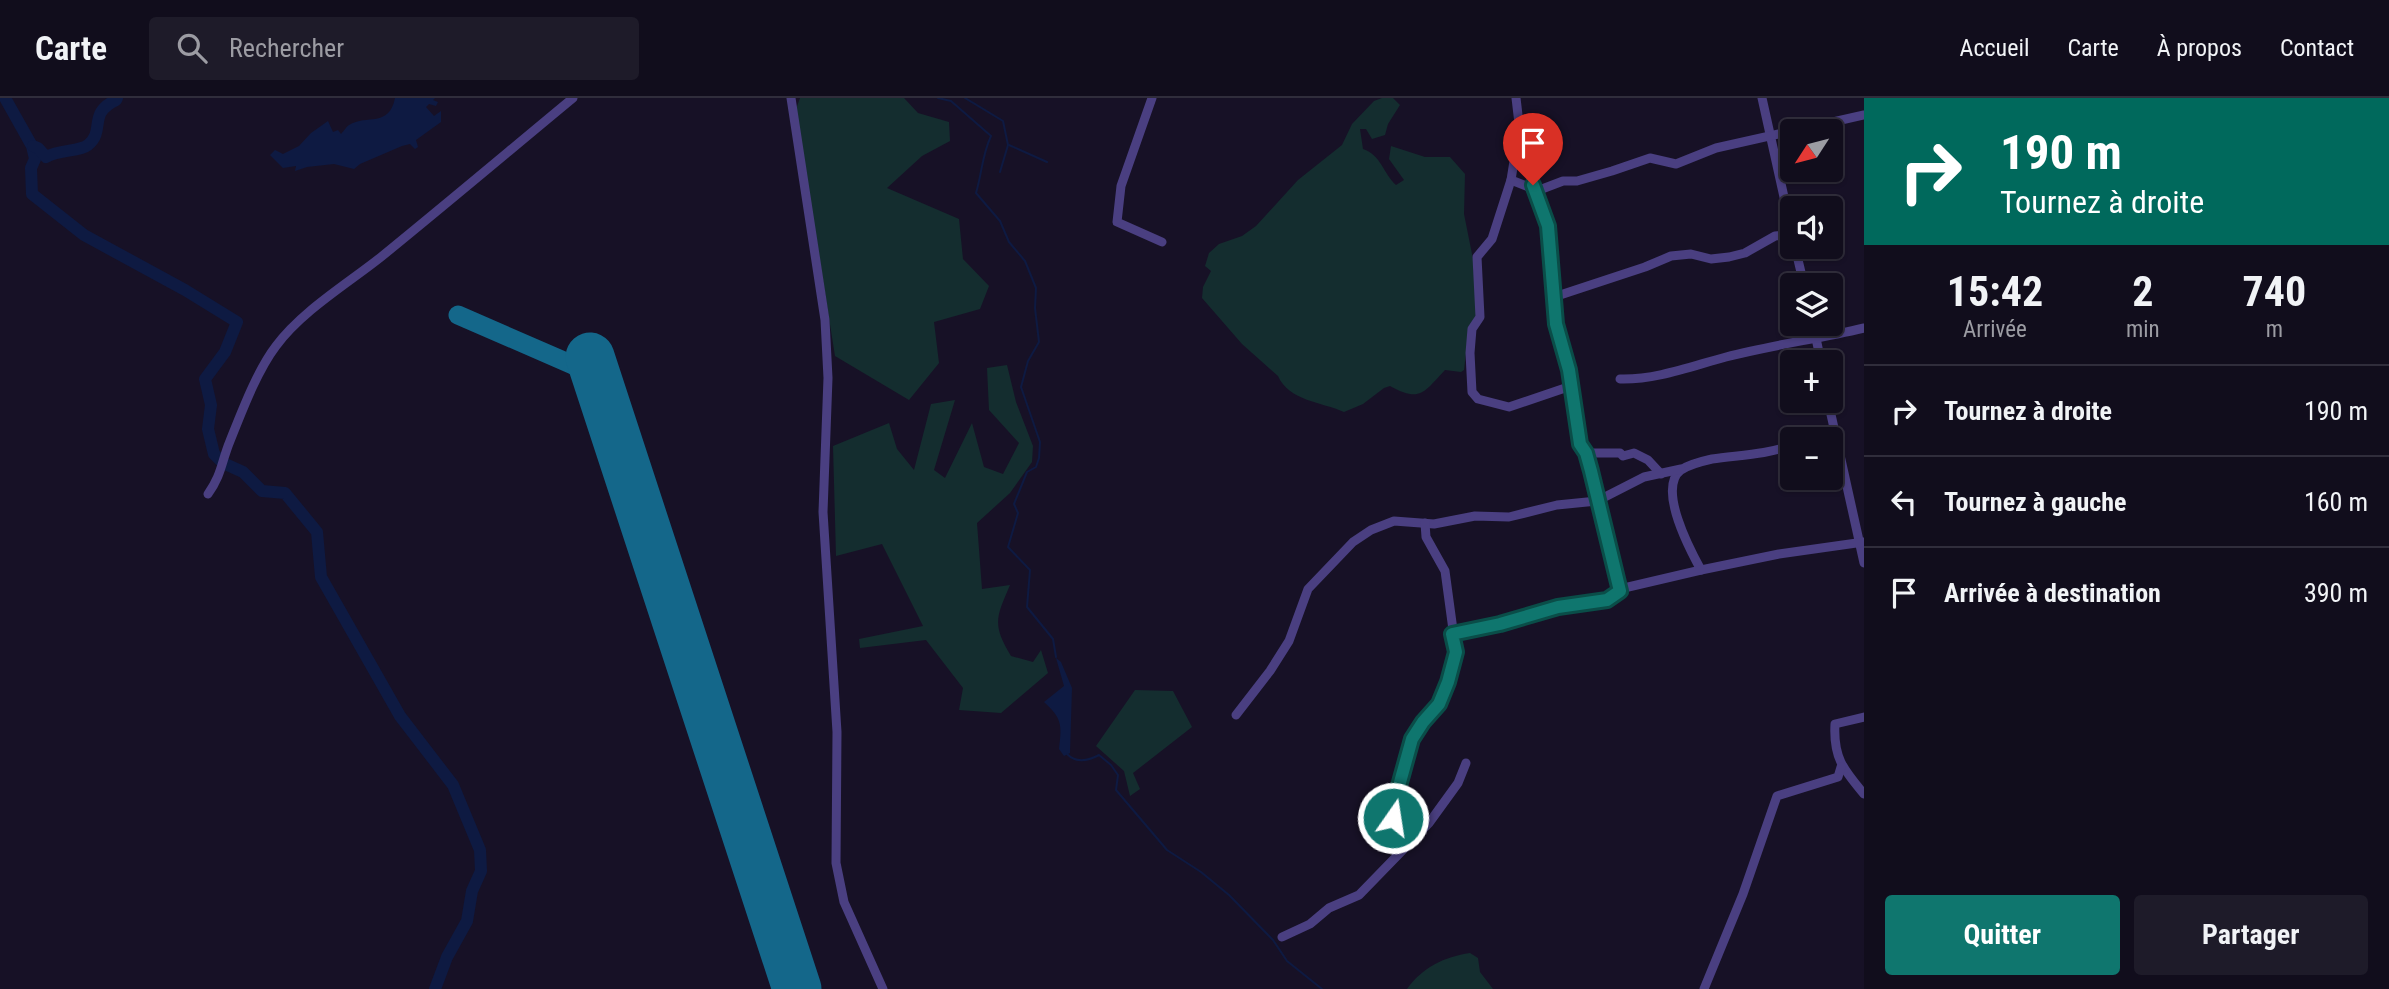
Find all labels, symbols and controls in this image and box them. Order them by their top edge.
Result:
search box [149,17,639,80]
text: Carte [35,29,107,68]
icon: search [173,29,211,67]
text: Rechercher [229,33,344,63]
text: Accueil [1960,34,2029,62]
text: Carte [2067,34,2119,62]
text: À propos [2157,34,2242,62]
text: Contact [2280,34,2354,62]
pin [1503,113,1563,185]
north arrow [1780,119,1843,182]
map controls [1780,119,1843,490]
icon: arrive [1514,124,1552,162]
text: 190 m [2000,124,2122,181]
icon: right [1885,126,1976,217]
text: Tournez à droite [2000,183,2204,221]
button: sound [1780,196,1843,259]
text: 15:42 [1947,267,2043,316]
text: 2 [2132,267,2153,316]
text: 740 [2242,267,2306,316]
button: layers [1780,273,1843,336]
text: Arrivée [1963,316,2027,343]
text: min [2126,316,2160,343]
text: m [2266,316,2283,343]
button: + [1780,350,1843,413]
icon: right [1885,392,1923,430]
text: Tournez à droite [1944,396,2112,426]
text: 190 m [2304,396,2368,426]
button: − [1780,427,1843,490]
icon: left [1885,483,1923,521]
text: Tournez à gauche [1944,487,2126,517]
text: 160 m [2304,487,2368,517]
icon: arrive [1885,574,1923,612]
text: Arrivée à destination [1944,578,2161,608]
text: 390 m [2304,578,2368,608]
position arrow [1356,781,1430,855]
button: Quitter [1885,895,2120,975]
button: Partager [2134,895,2368,975]

